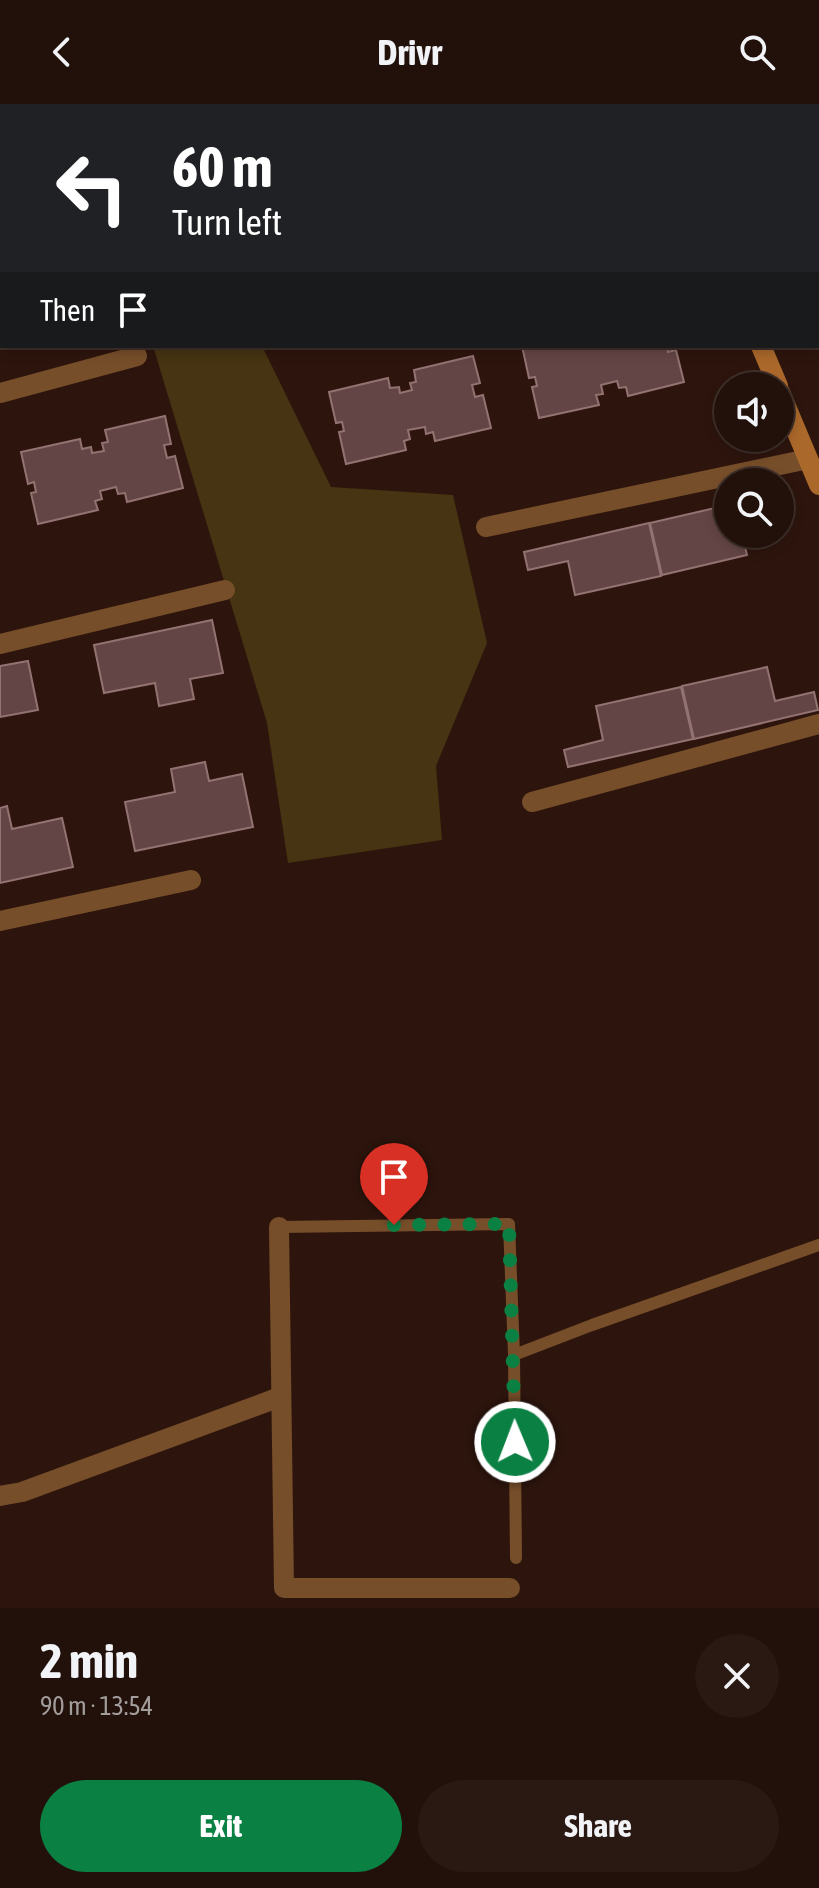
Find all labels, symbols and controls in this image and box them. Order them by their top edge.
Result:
icon: back [40,30,84,74]
icon: search [735,30,779,74]
text: Drivr [377,31,442,73]
text: 60 m [172,135,273,199]
icon: left [40,136,144,240]
text: Turn left [172,201,282,243]
icon: arrive [111,288,155,332]
text: Then [40,293,95,327]
map controls [714,372,794,548]
button: sound [714,372,794,452]
button: search [714,468,794,548]
pin [360,1143,428,1225]
icon: arrive [372,1155,416,1199]
position arrow [473,1400,557,1484]
text: 2 min [40,1633,138,1688]
button: close [695,1634,779,1718]
text: 90 m · 13:54 [40,1691,153,1721]
button: Exit [40,1780,402,1872]
button: Share [418,1780,779,1872]

